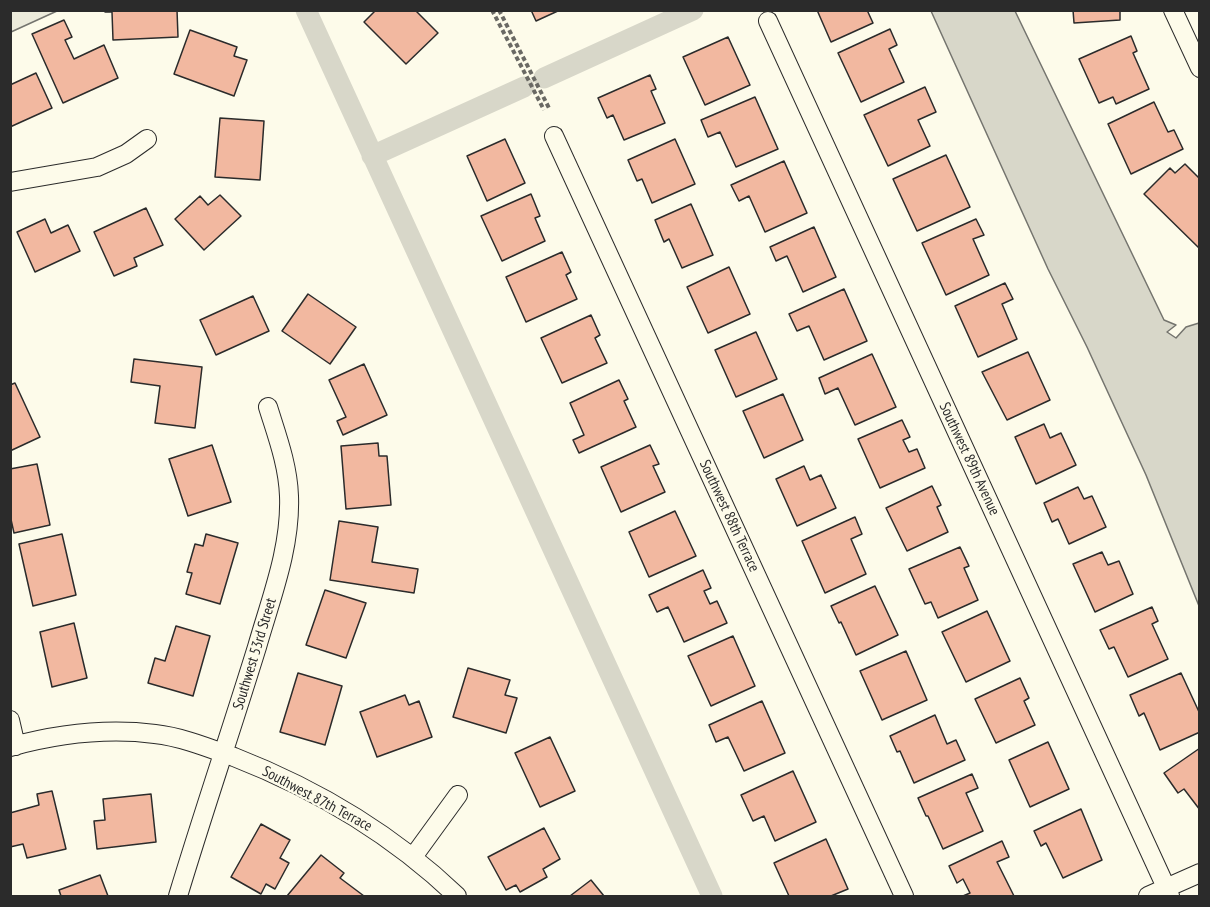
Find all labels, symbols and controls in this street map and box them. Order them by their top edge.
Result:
street label: Southwest 89th Avenue [935,400,1003,518]
street label: Southwest 88th Terrace [695,457,763,575]
street label: Southwest 53rd Street [229,596,281,712]
street label: Southwest 87th Terrace [259,763,375,835]

